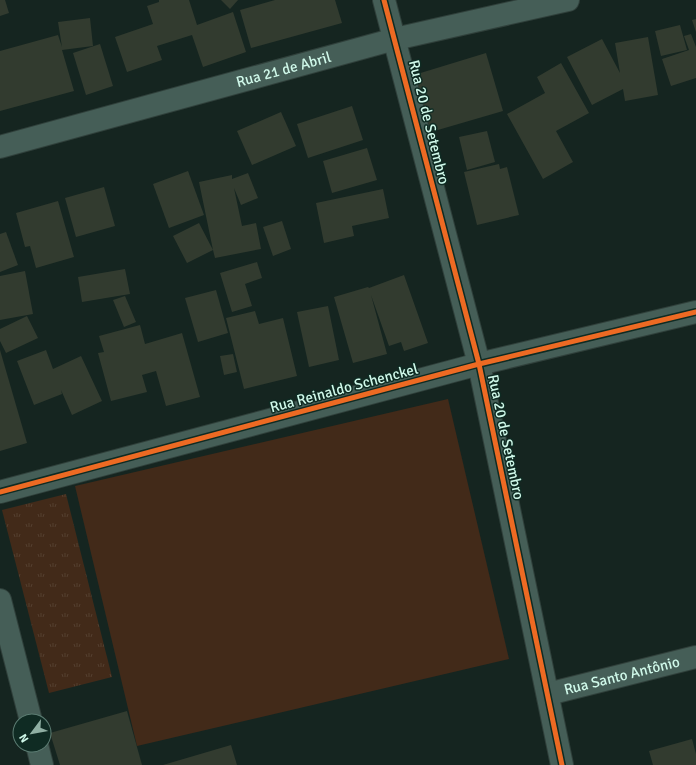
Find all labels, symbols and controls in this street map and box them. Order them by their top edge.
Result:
street label: Rua 21 de Abril [234,48,333,91]
street label: Rua 20 de Setembro [405,58,453,186]
street label: Rua Reinaldo Schenckel [268,360,420,416]
street label: Rua 20 de Setembro [484,373,528,501]
street label: Rua Santo Antônio [562,652,682,699]
north arrow [12,713,52,753]
text: N [16,731,31,745]

